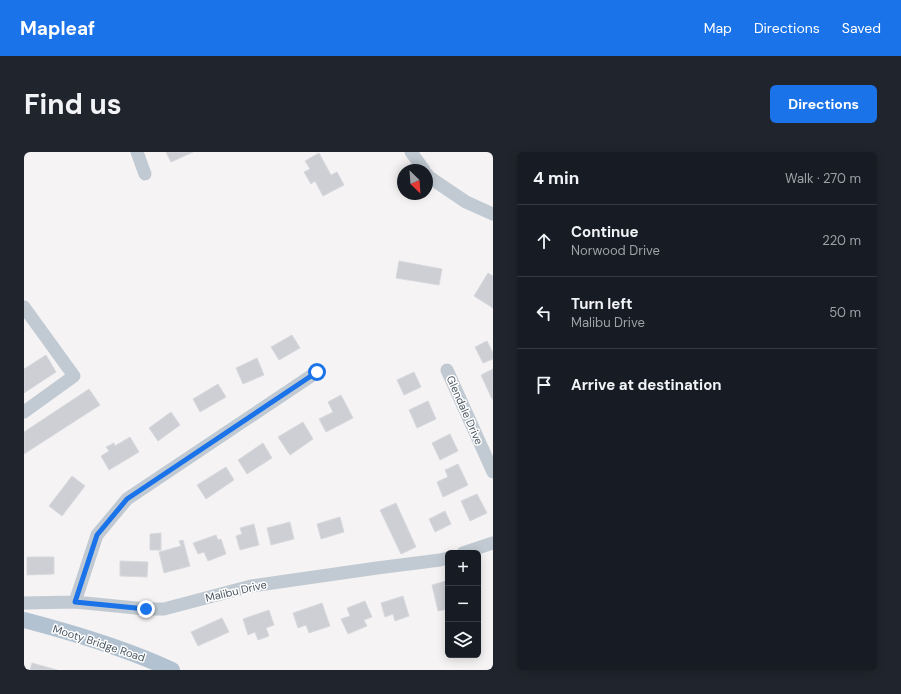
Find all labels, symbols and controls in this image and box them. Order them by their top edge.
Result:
text: Mapleaf [20,16,95,41]
text: Map [704,19,732,37]
text: Directions [754,19,820,37]
text: Saved [842,19,881,37]
button: Directions [770,85,877,123]
text: Find us [24,86,122,123]
north arrow [397,164,433,200]
text: 4 min [533,167,579,189]
text: Walk · 270 m [785,170,861,187]
text: Continue [571,222,639,242]
icon: ahead [533,230,555,252]
text: 220 m [822,232,861,249]
text: Norwood Drive [571,242,660,259]
text: Turn left [571,294,632,314]
icon: left [533,302,555,324]
text: 50 m [829,304,861,321]
text: Malibu Drive [571,314,645,331]
route start [308,363,326,381]
street label: Glendale Drive [444,373,486,447]
icon: arrive [533,374,555,396]
text: Arrive at destination [571,375,722,395]
map controls [445,550,481,658]
button: + [445,550,481,586]
street label: Malibu Drive [204,577,268,605]
button: − [445,586,481,622]
route end [137,600,155,618]
street label: Mooty Bridge Road [51,621,147,665]
button: layers [445,622,481,658]

